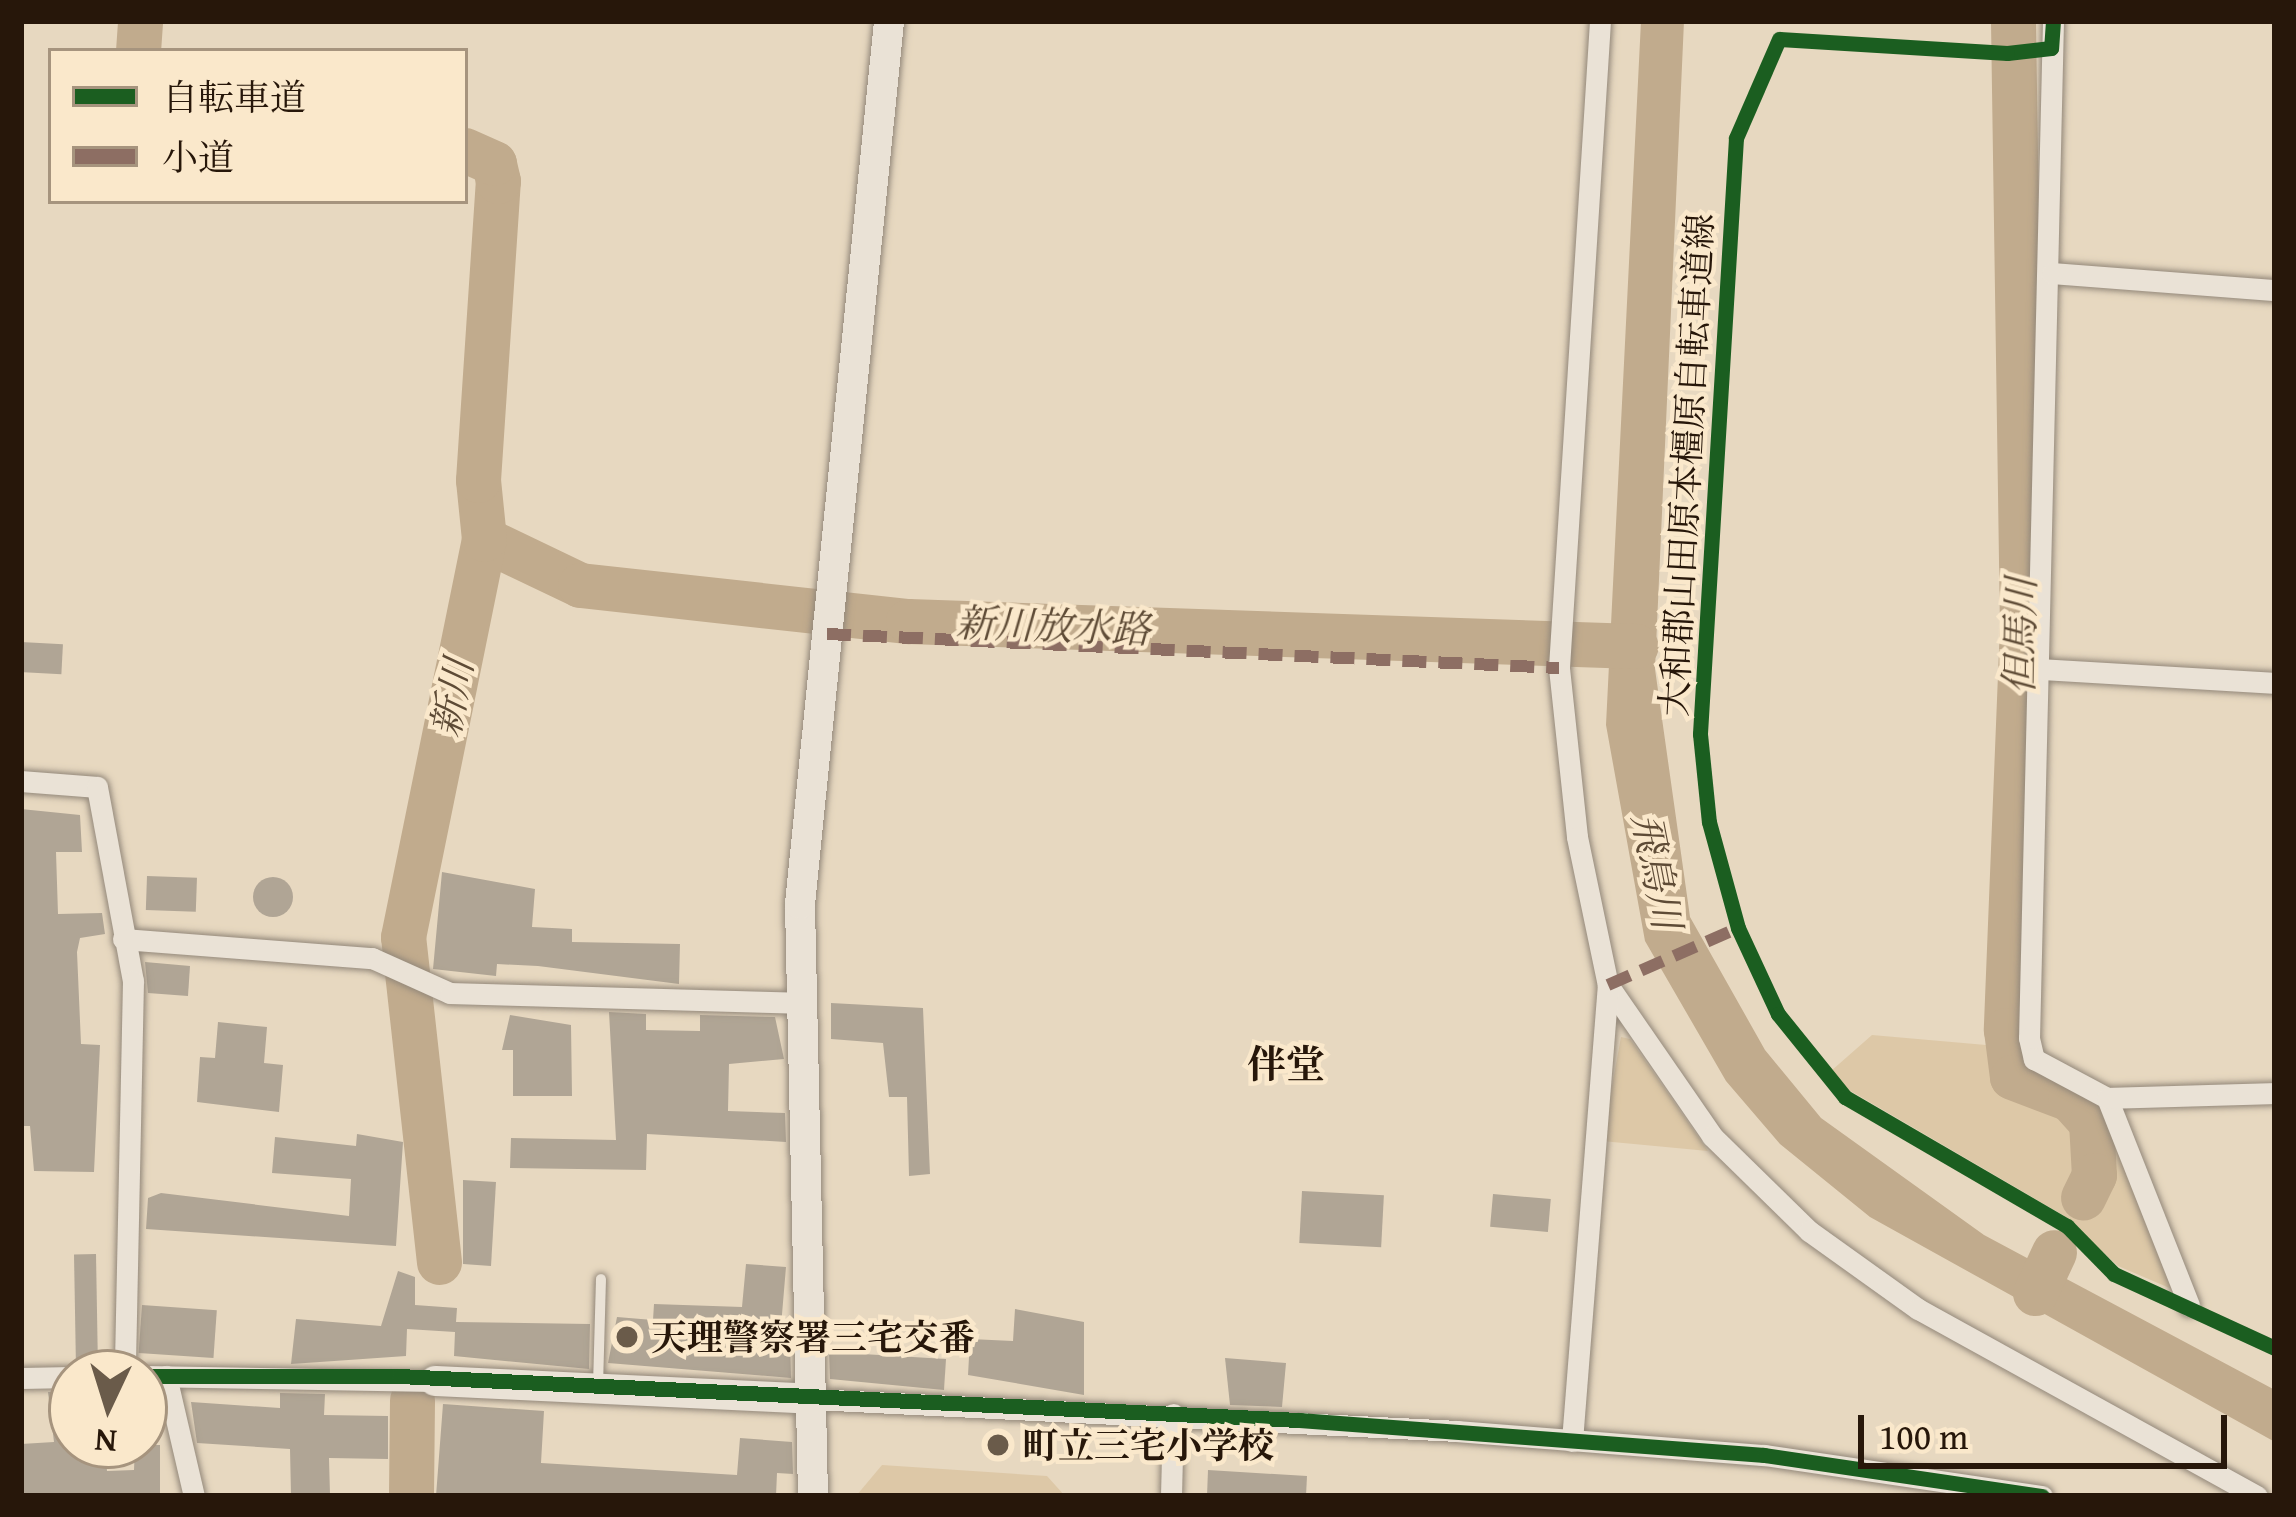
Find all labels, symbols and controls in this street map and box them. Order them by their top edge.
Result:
legend [48,48,468,204]
text: 自転車道 [162,70,306,123]
text: 小道 [162,130,234,183]
street label: 大和郡山田原本橿原自転車道線 [1651,212,1721,718]
water label: 但馬川 [1996,577,2044,695]
water label: 新川放水路 [955,599,1151,653]
water label: 新川 [422,655,482,741]
water label: 飛鳥川 [1623,809,1691,933]
district label: 伴堂 [1247,1041,1325,1087]
place label: 天理警察署三宅交番 [651,1315,975,1359]
marker: 天理警察署三宅交番 [614,1324,640,1350]
north arrow [48,1349,168,1469]
scale bar [1864,1391,2233,1465]
text: 100 m [1879,1409,1968,1462]
text: N [93,1417,118,1467]
place label: 町立三宅小学校 [1022,1423,1274,1467]
marker: 町立三宅小学校 [985,1432,1011,1458]

